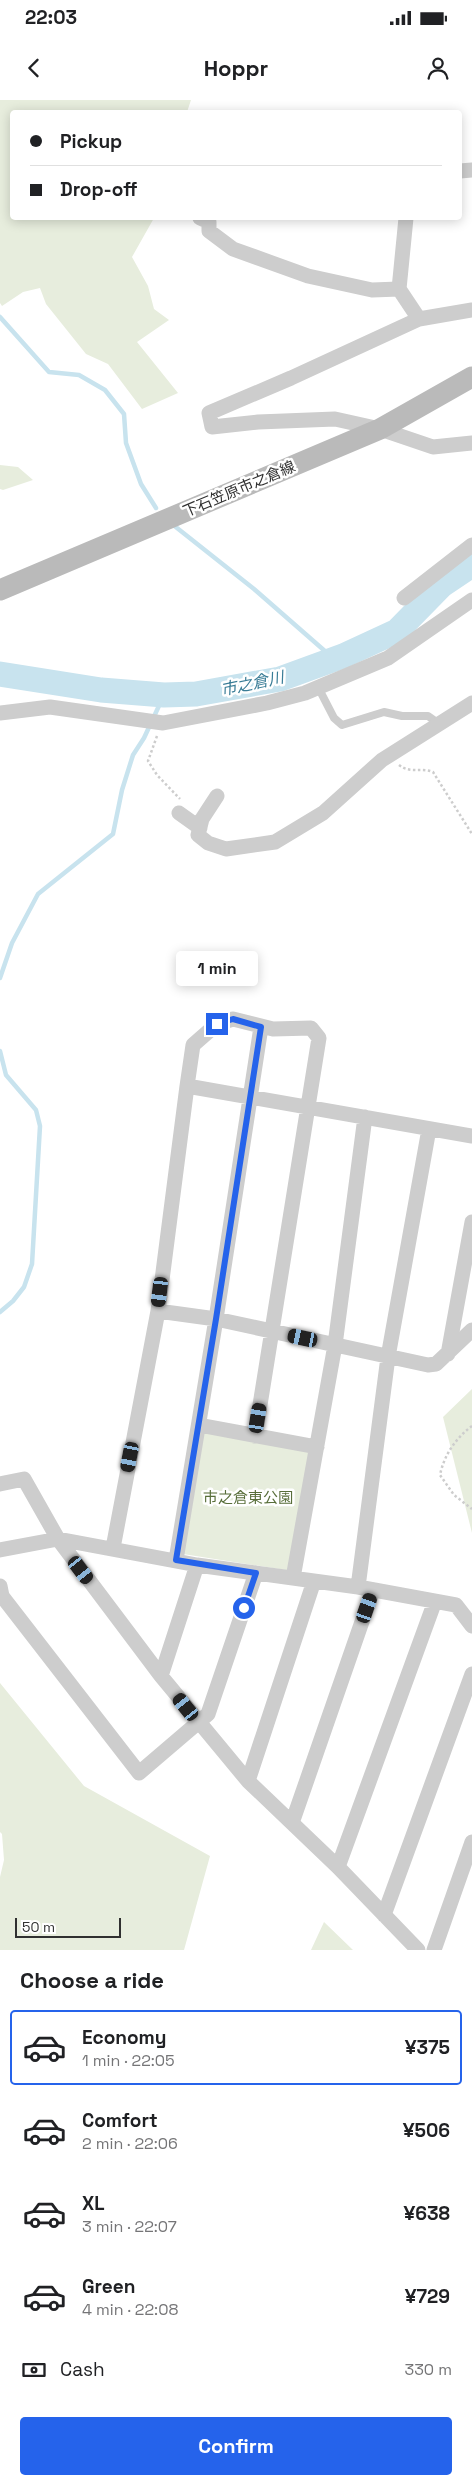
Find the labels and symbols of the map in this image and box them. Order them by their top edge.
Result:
street label: 下石笠原市之倉線 [180,456,298,521]
water label: 市之倉川 [219,666,288,700]
callout: 1 min [176,952,258,986]
route end [206,1013,228,1035]
car [150,1276,169,1308]
car [286,1328,319,1348]
car [248,1402,267,1434]
car [119,1441,140,1473]
park label: 市之倉東公園 [203,1488,293,1507]
car [65,1554,96,1586]
car [355,1591,378,1625]
route start [233,1597,255,1619]
car [170,1691,201,1723]
scale bar [15,1915,121,1938]

